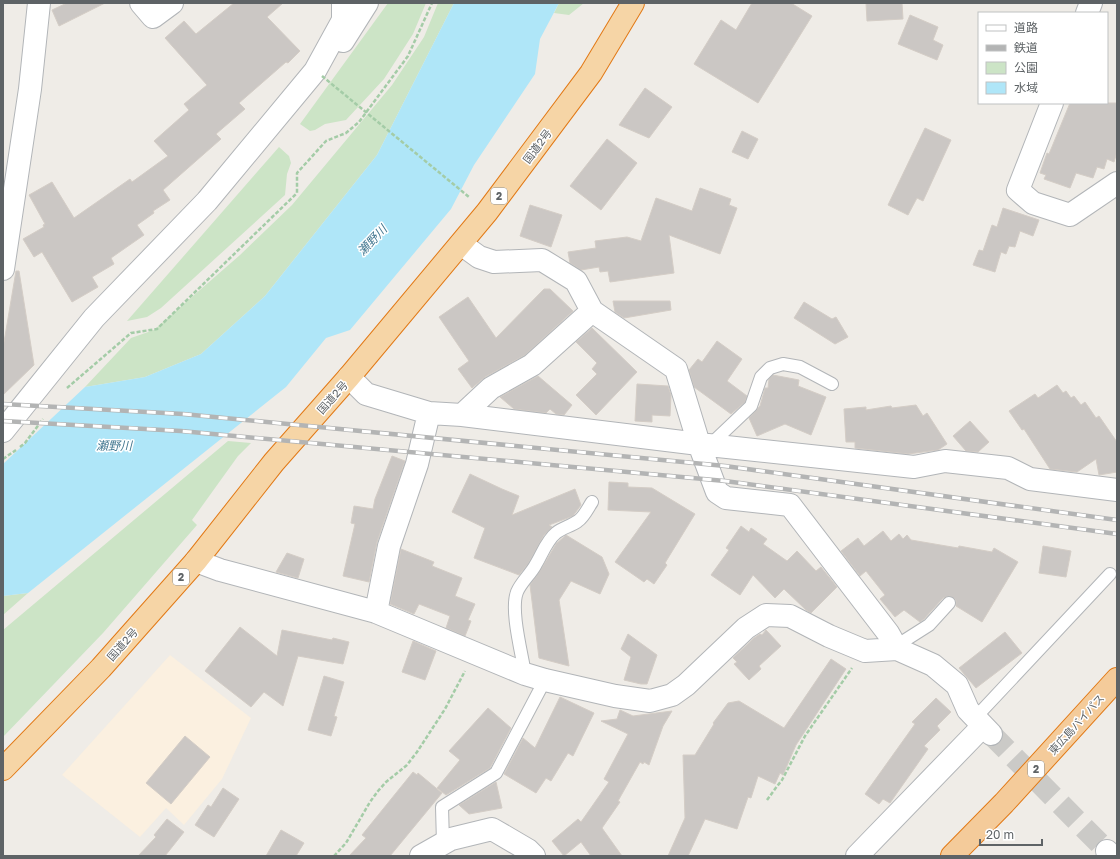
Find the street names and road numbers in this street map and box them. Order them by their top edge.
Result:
street label: 国道2号 [520,126,554,166]
road number: 2 [491,188,507,204]
street label: 国道2号 [314,378,350,416]
road number: 2 [173,569,189,585]
street label: 国道2号 [104,625,140,663]
street label: 東広島バイパス [1045,691,1107,757]
road number: 2 [1028,761,1044,777]

